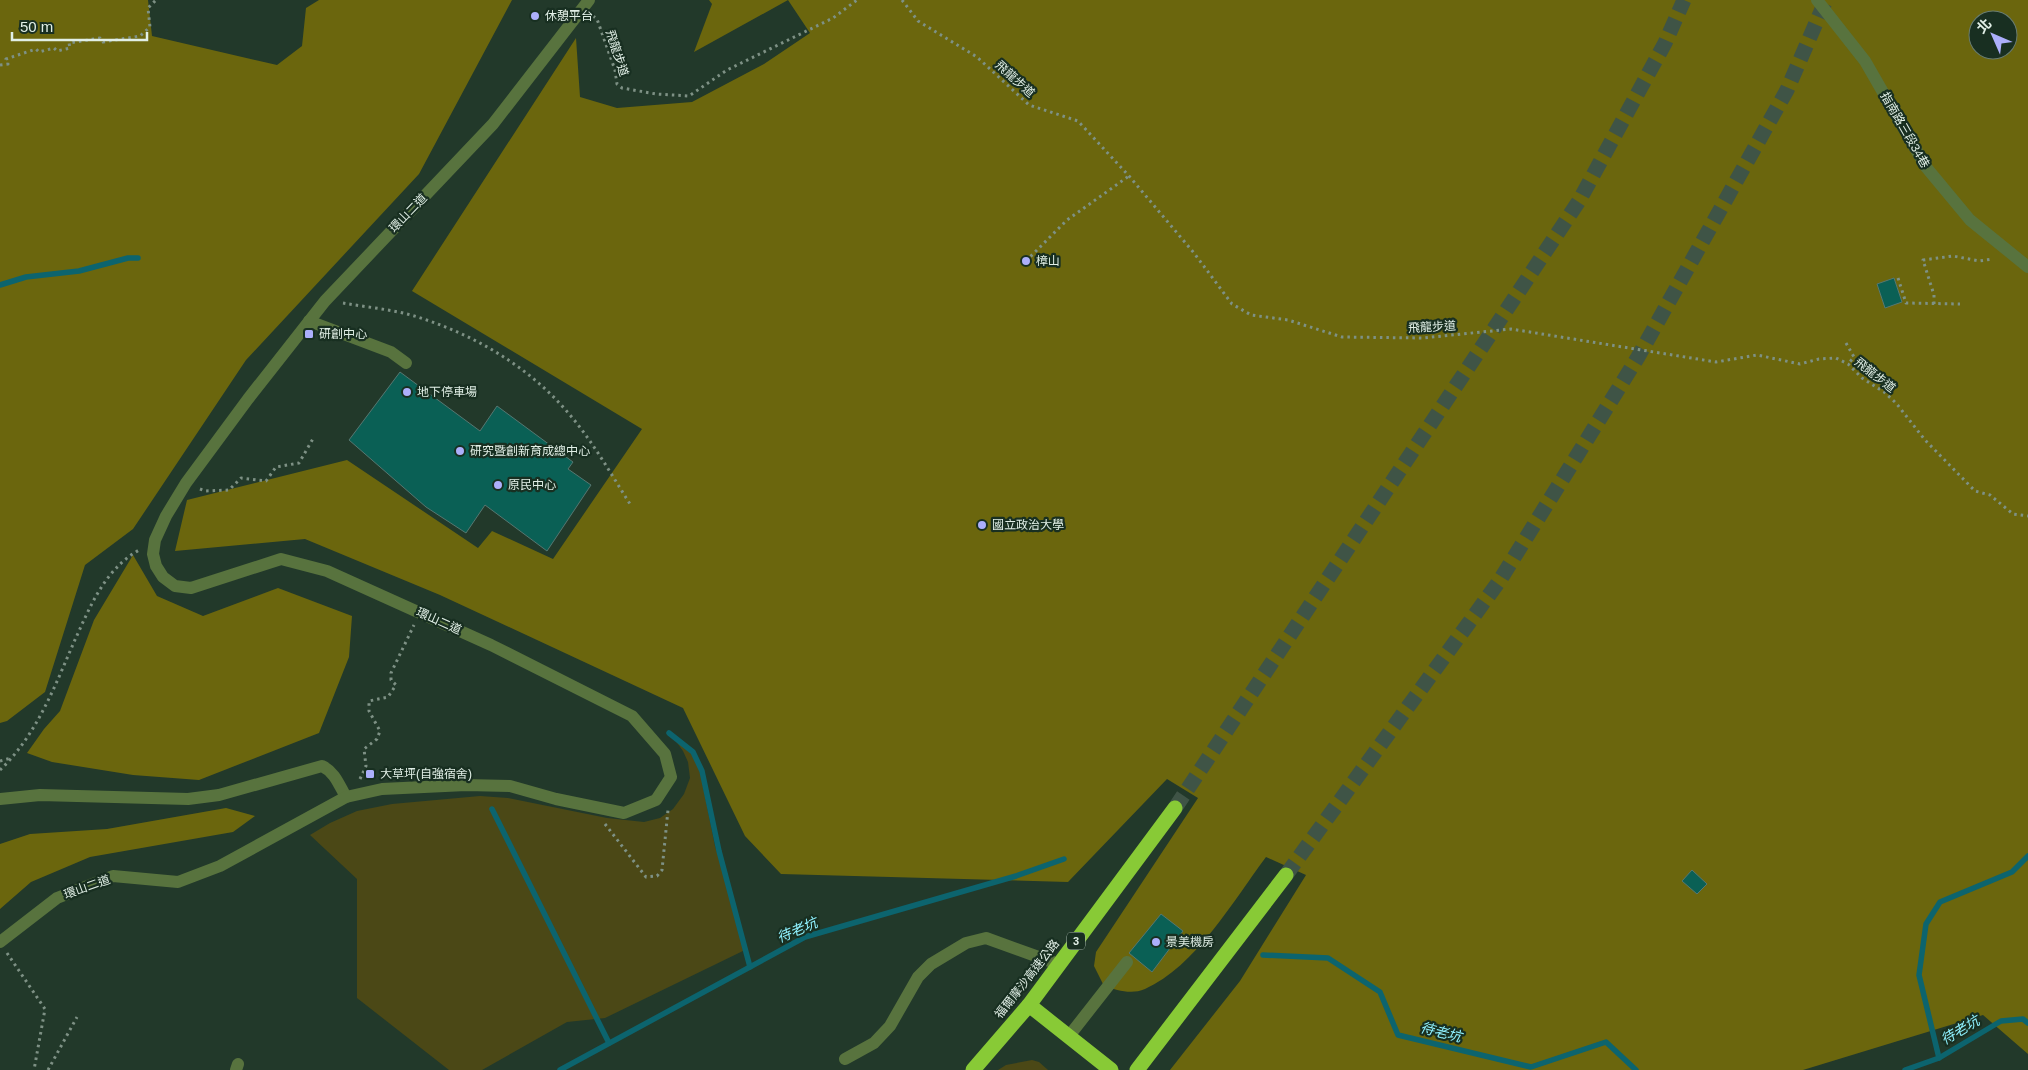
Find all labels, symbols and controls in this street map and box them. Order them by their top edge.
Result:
place label: 休憩平台 [545,9,593,23]
scale bar [12,10,148,42]
marker: 休憩平台 [529,10,541,22]
north arrow [1968,10,2018,60]
text: 北 [1973,15,1994,36]
text: 50 m [20,18,53,35]
street label: 飛龍步道 [603,28,631,78]
street label: 飛龍步道 [992,58,1038,100]
street label: 指南路三段34巷 [1878,90,1932,170]
street label: 環山二道 [386,191,430,235]
place label: 樟山 [1036,254,1060,268]
marker: 樟山 [1020,255,1032,267]
street label: 飛龍步道 [1408,319,1456,335]
place label: 研創中心 [319,327,367,341]
marker: 研創中心 [303,328,315,340]
street label: 飛龍步道 [1852,355,1898,395]
place label: 地下停車場 [417,385,477,399]
marker: 地下停車場 [401,386,413,398]
place label: 研究暨創新育成總中心 [470,444,590,458]
marker: 研究暨創新育成總中心 [454,445,466,457]
place label: 原民中心 [508,478,556,492]
marker: 原民中心 [492,479,504,491]
place label: 國立政治大學 [992,518,1064,532]
marker: 國立政治大學 [976,519,988,531]
street label: 環山二道 [414,605,464,637]
place label: 大草坪(自強宿舍) [380,767,472,781]
marker: 大草坪(自強宿舍) [364,768,376,780]
street label: 環山二道 [62,872,112,902]
water label: 待老坑 [775,914,821,946]
road number: 3 [1067,932,1085,949]
place label: 景美機房 [1166,935,1214,949]
marker: 景美機房 [1150,936,1162,948]
street label: 福爾摩沙高速公路 [992,937,1062,1021]
water label: 待老坑 [1938,1011,1984,1048]
water label: 待老坑 [1419,1019,1465,1045]

